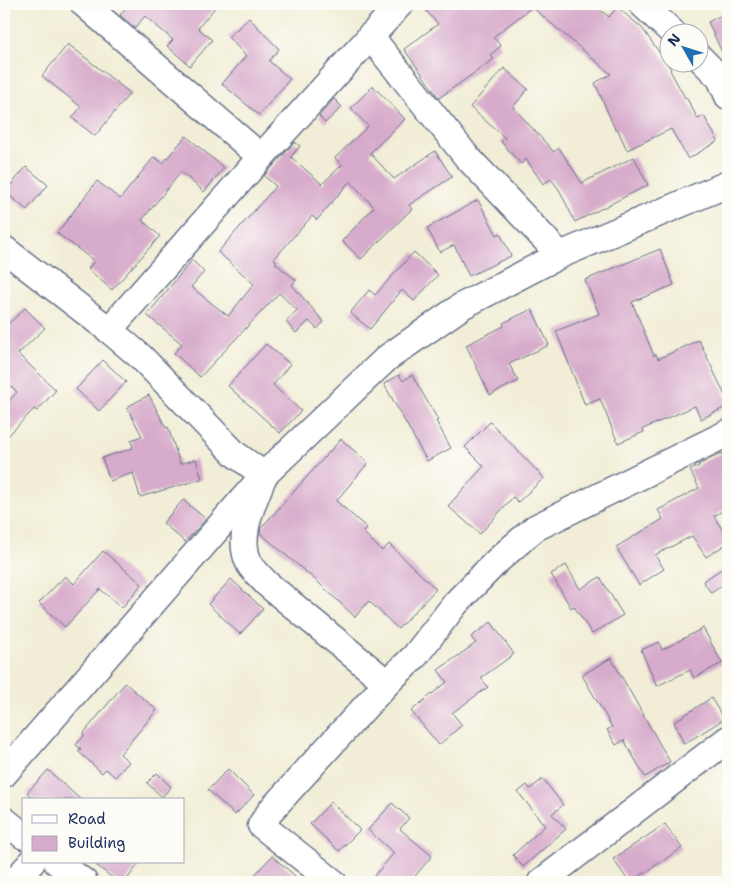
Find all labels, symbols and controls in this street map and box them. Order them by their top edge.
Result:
north arrow [660,22,710,72]
text: N [663,30,684,50]
legend [22,798,185,864]
text: Road [68,809,106,829]
text: Building [68,833,125,853]

